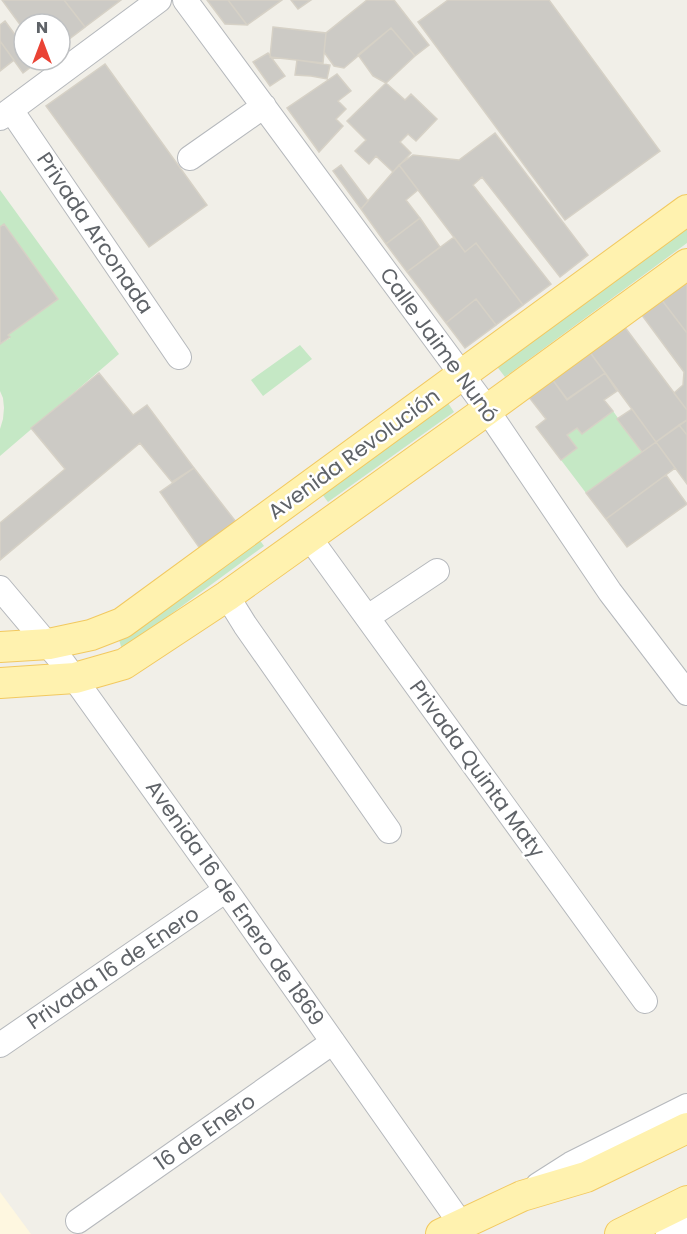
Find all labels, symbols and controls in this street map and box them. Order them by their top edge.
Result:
north arrow [12,12,72,72]
text: N [36,16,48,39]
street label: Privada Arconada [30,146,160,319]
street label: Calle Jaime Nunó [373,261,506,428]
street label: Avenida Revolución [262,381,446,526]
street label: Privada Quinta Maty [403,674,552,863]
street label: Avenida 16 de Enero de 1869 [139,774,331,1031]
street label: Privada 16 de Enero [21,899,205,1036]
street label: 16 de Enero [148,1086,261,1177]

